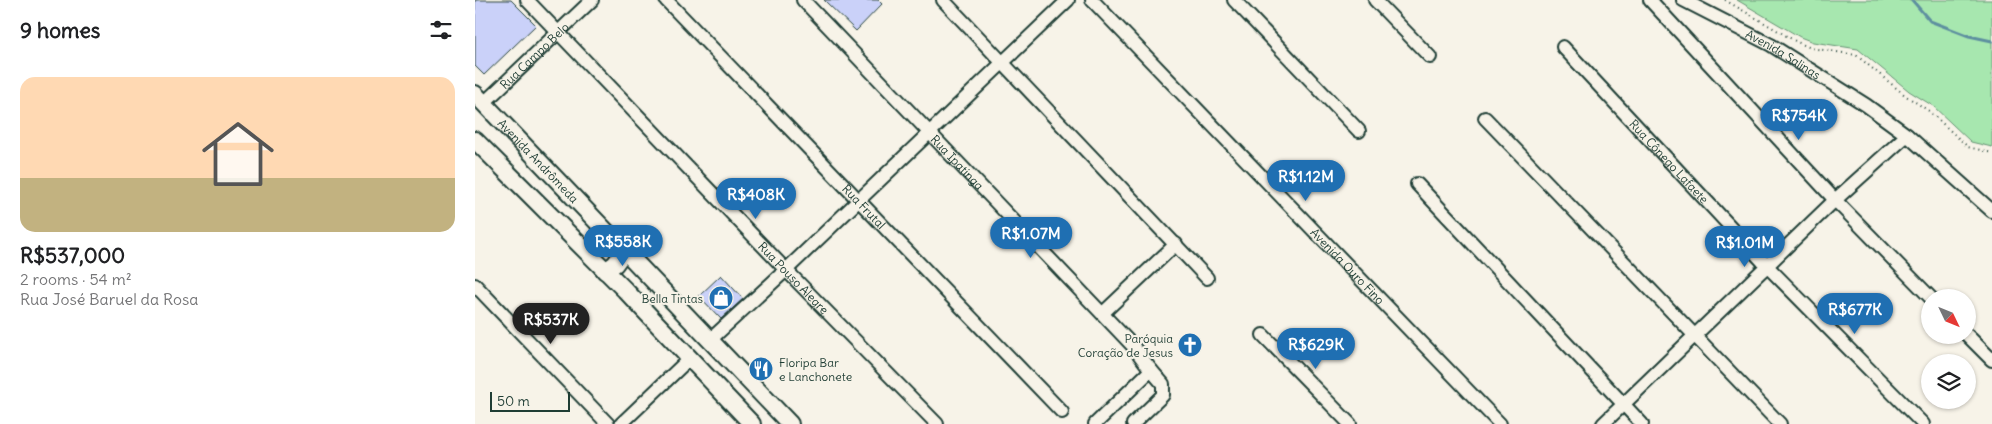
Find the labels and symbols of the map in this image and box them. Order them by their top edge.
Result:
street label: Rua Campo Belo [496,19,572,92]
street label: Avenida Salinas [1743,26,1824,82]
pin: R$754K [1758,98,1840,141]
street label: Avenida Andrômeda [495,115,582,206]
street label: Rua Cônego Lafaete [1627,116,1712,206]
street label: Rua Ipatinga [928,131,987,193]
pin: R$1.12M [1260,160,1352,202]
pin: R$408K [715,178,797,220]
street label: Rua Frutal [839,181,889,232]
pin: R$1.07M [985,216,1077,259]
pin: R$558K [582,224,664,267]
street label: Avenida Ouro Fino [1308,225,1388,307]
pin: R$1.01M [1699,226,1791,268]
street label: Rua Pouso Alegre [755,238,832,317]
shop icon: Bella Tintas [708,285,734,311]
north arrow [1921,289,1976,344]
place label: Bella Tintas [641,291,703,306]
pin: R$677K [1814,292,1896,335]
pin: R$537K [510,302,592,345]
pin: R$629K [1275,328,1357,370]
place label: Paróquia Coração de Jesus [1078,331,1173,360]
church icon: Paróquia Coração de Jesus [1177,332,1203,358]
place label: Floripa Bar e Lanchonete [779,355,852,384]
restaurant icon: Floripa Bar e Lanchonete [748,356,774,382]
scale bar [490,389,570,412]

